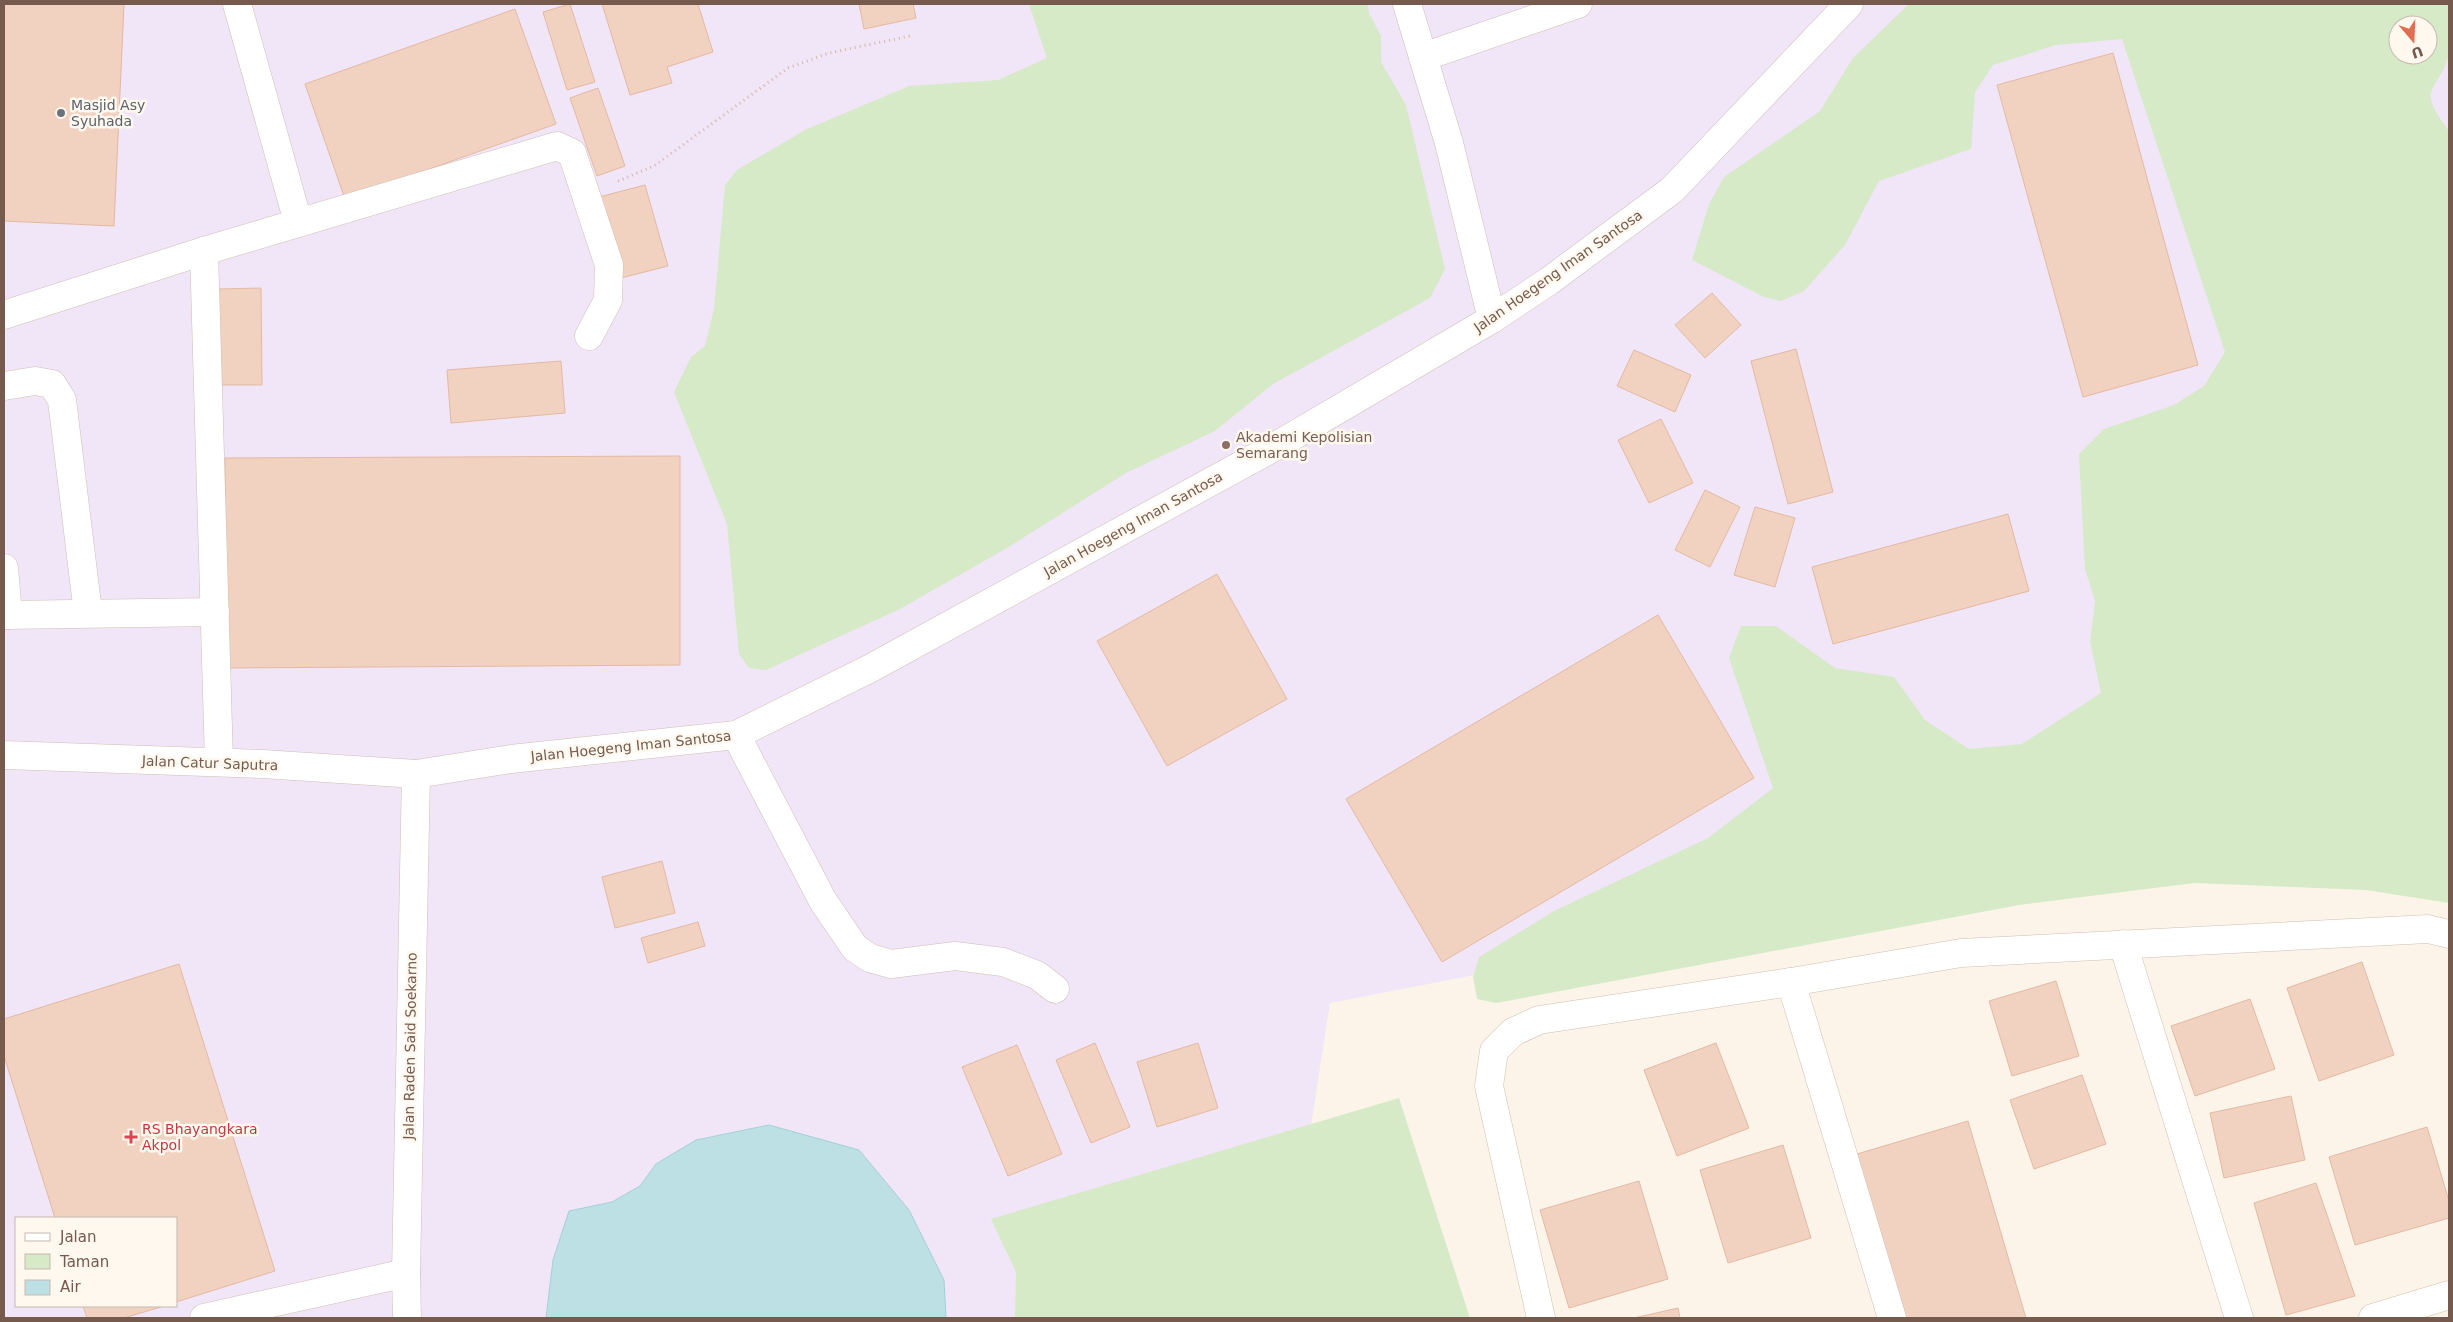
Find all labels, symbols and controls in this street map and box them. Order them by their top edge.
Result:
north arrow [2388,15,2438,65]
text: U [2409,43,2425,62]
place label: Masjid Asy Syuhada [71,97,145,129]
marker: Masjid Asy Syuhada [55,107,67,119]
street label: Jalan Hoegeng Iman Santosa [1470,207,1645,336]
place label: Akademi Kepolisian Semarang [1236,429,1372,461]
marker: Akademi Kepolisian Semarang [1220,439,1232,451]
street label: Jalan Hoegeng Iman Santosa [1040,468,1225,580]
street label: Jalan Hoegeng Iman Santosa [529,727,732,765]
street label: Jalan Catur Saputra [141,753,278,773]
street label: Jalan Raden Said Soekarno [400,952,420,1141]
place label: RS Bhayangkara Akpol [142,1121,258,1153]
marker: RS Bhayangkara Akpol [124,1130,138,1144]
legend [15,1217,178,1307]
text: Jalan [59,1228,96,1246]
text: Taman [59,1253,109,1271]
text: Air [60,1278,81,1296]

